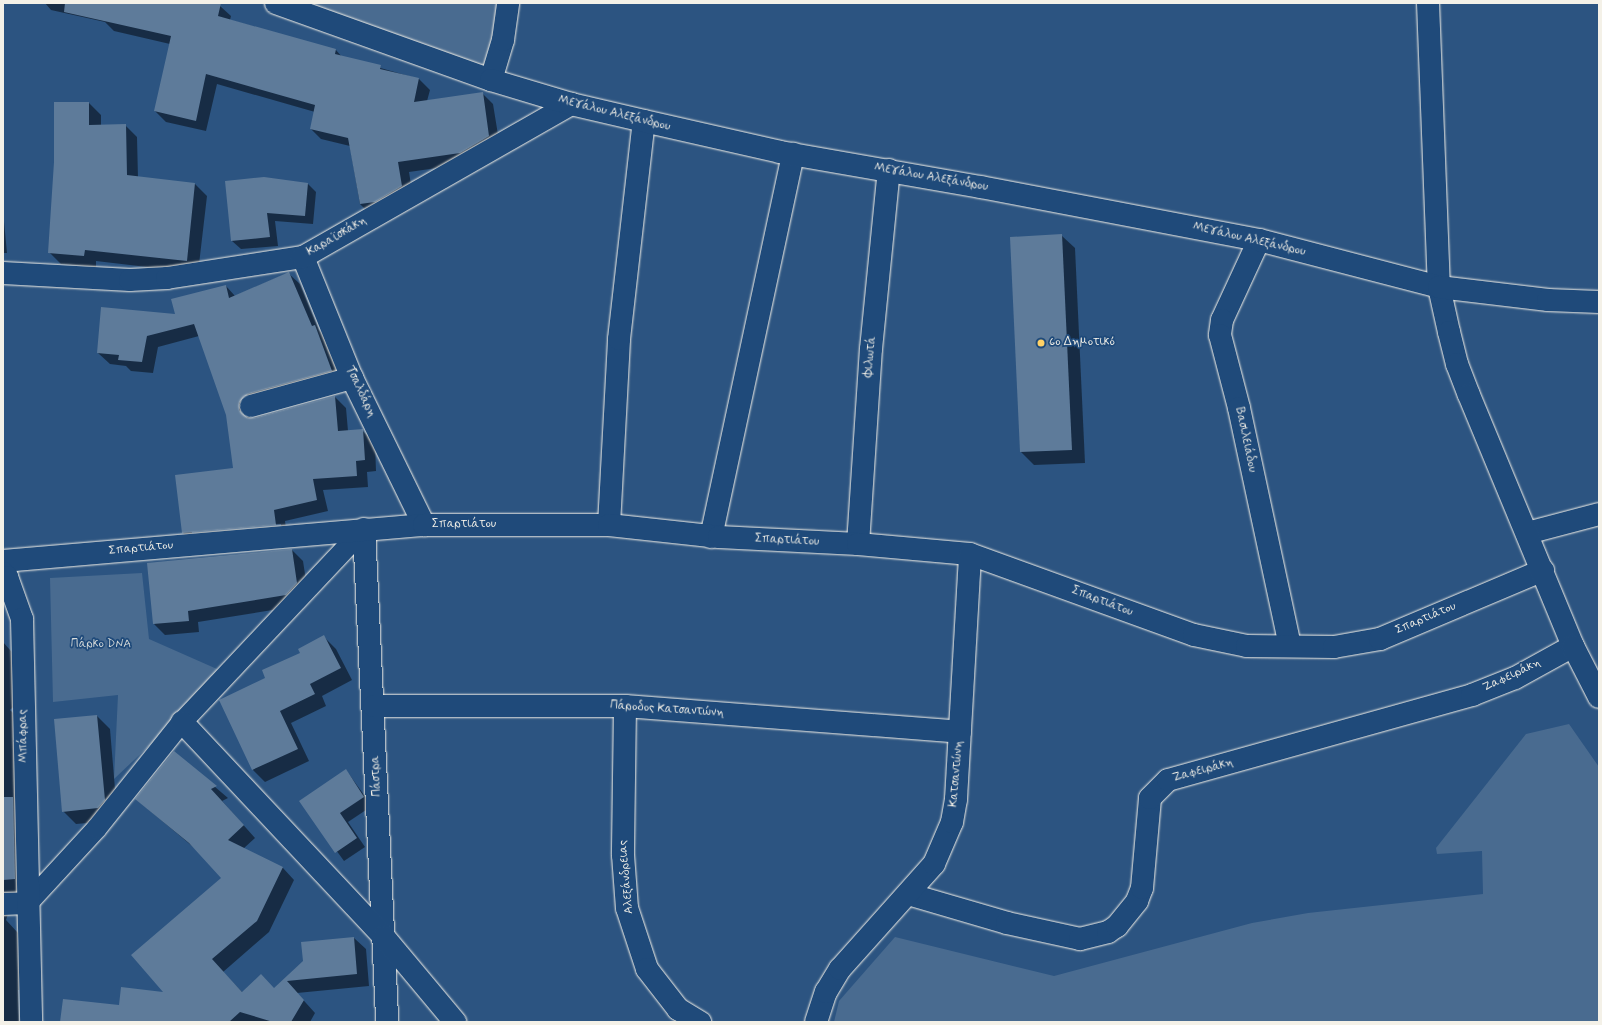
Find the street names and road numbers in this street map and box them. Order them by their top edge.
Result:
street label: Μεγάλου Αλεξάνδρου [556,93,672,135]
street label: Μεγάλου Αλεξάνδρου [873,161,989,195]
street label: Καραϊσκάκη [305,214,369,260]
street label: Μεγάλου Αλεξάνδρου [1191,220,1307,260]
street label: Φιλωτά [862,336,880,378]
street label: Τσαλδάρη [342,364,378,420]
street label: Βασιλειάδου [1231,406,1259,474]
street label: Σπαρτιάτου [432,518,496,532]
street label: Σπαρτιάτου [754,532,820,550]
street label: Σπαρτιάτου [108,539,174,559]
street label: Σπαρτιάτου [1069,584,1135,620]
street label: Σπαρτιάτου [1394,600,1458,638]
street label: Ζαφειράκη [1481,656,1543,696]
street label: Πάροδος Κατσαντώνη [610,699,724,721]
street label: Μπάφρας [16,709,32,763]
street label: Κατσαντώνη [947,740,967,808]
street label: Πάστρα [369,755,385,797]
street label: Ζαφειράκη [1171,756,1235,786]
street label: Αλεξάνδρειας [617,839,637,915]

